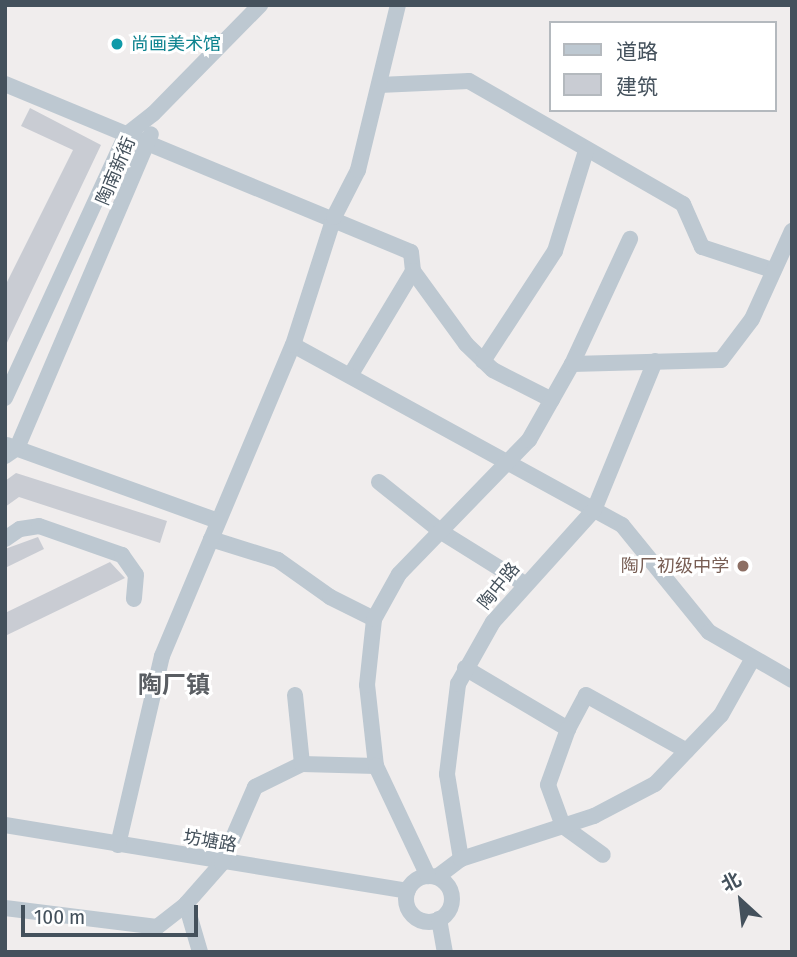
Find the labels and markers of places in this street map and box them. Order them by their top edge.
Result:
place label: 尚画美术馆 [131,33,221,55]
marker: 尚画美术馆 [109,36,125,52]
place label: 陶厂初级中学 [621,555,729,577]
marker: 陶厂初级中学 [735,558,751,574]

